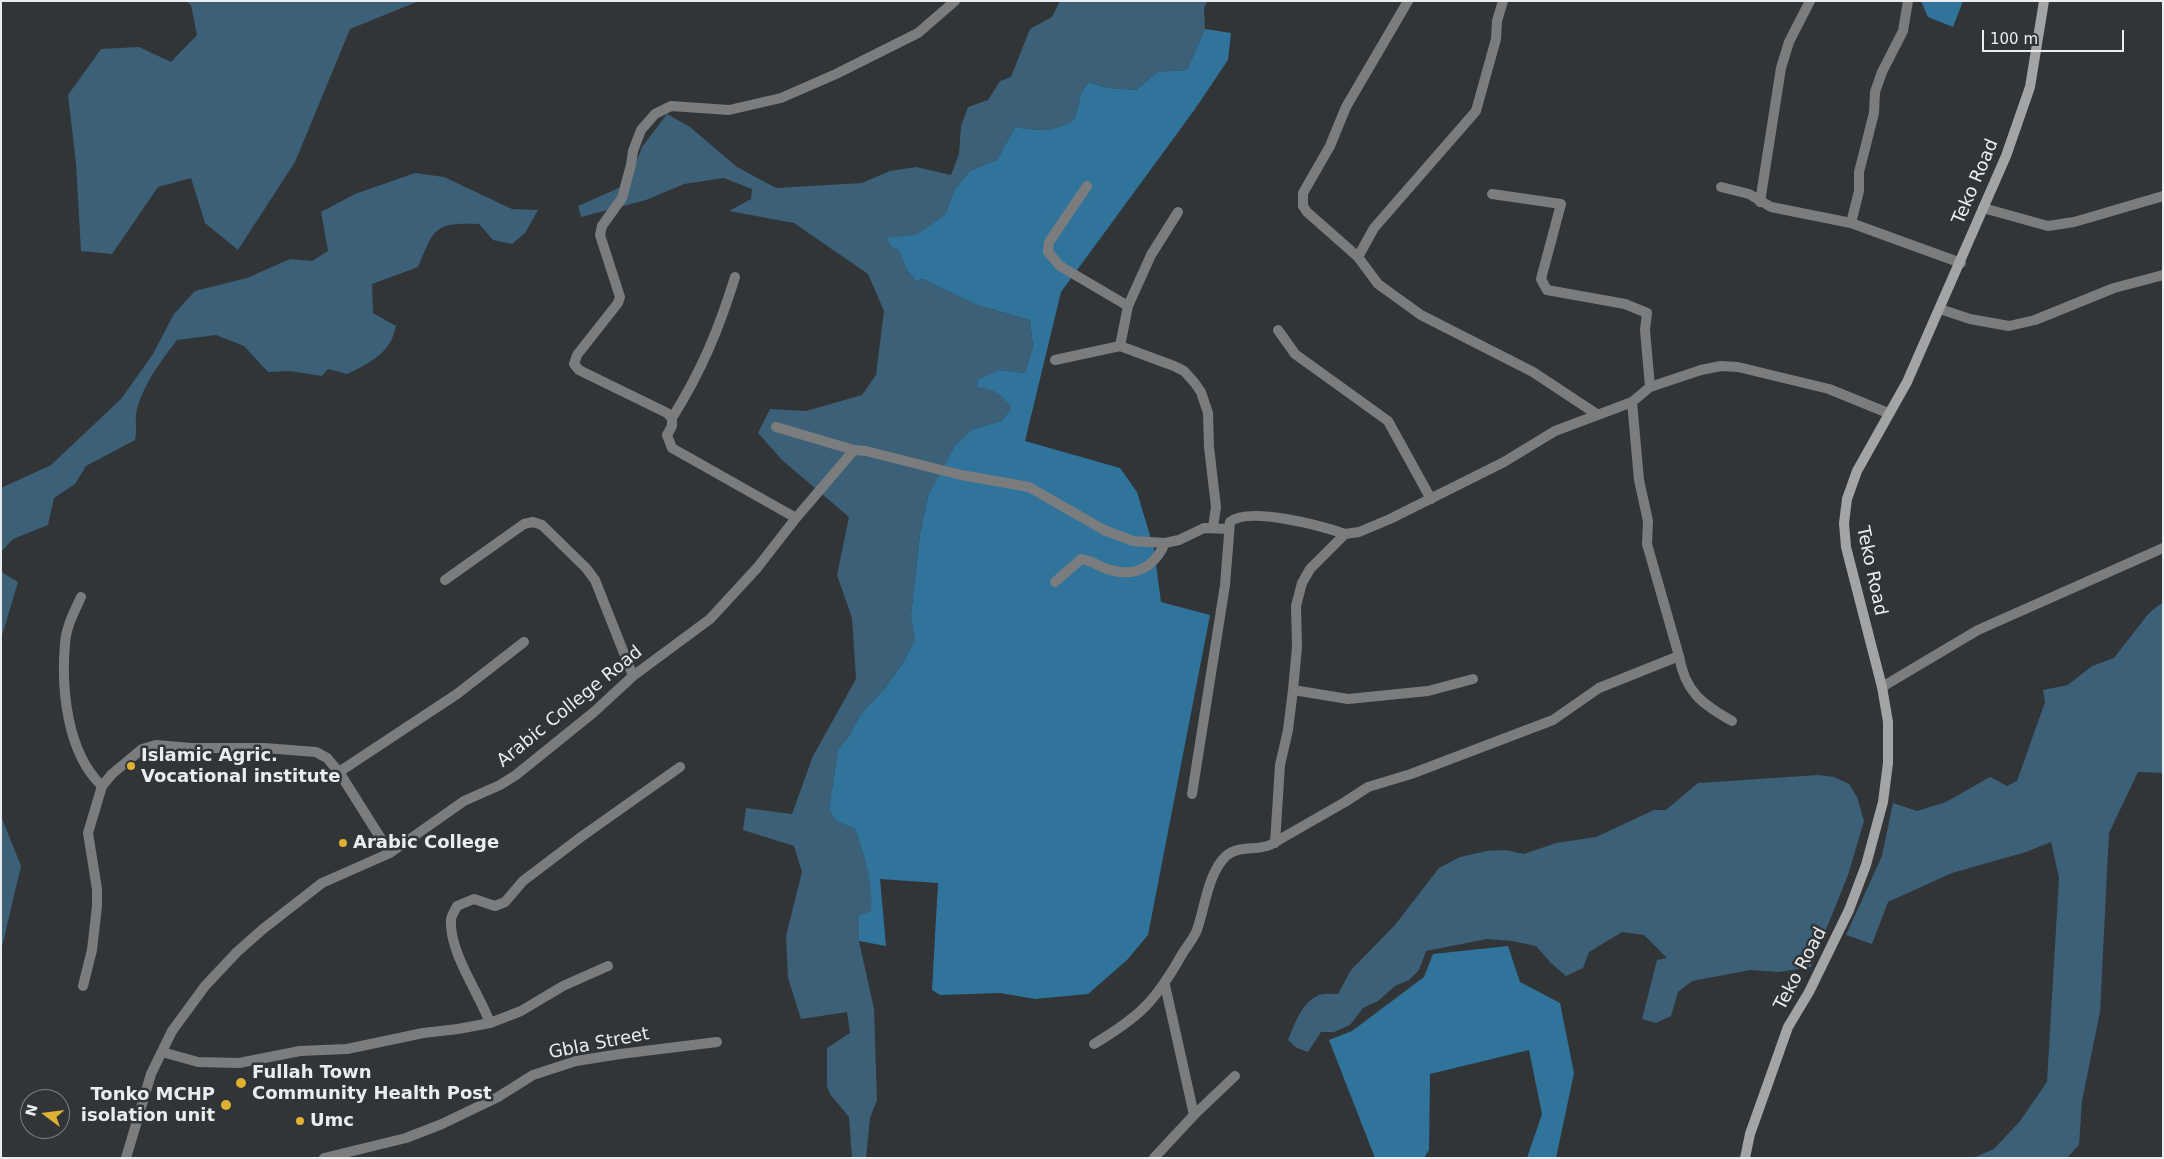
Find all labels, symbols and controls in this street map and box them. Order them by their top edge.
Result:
scale bar [1984,20,2126,52]
text: 100 m [1990,30,2038,48]
street label: Teko Road [1948,136,2004,228]
street label: Teko Road [1851,524,1891,618]
street label: Arabic College Road [493,642,647,772]
place label: Islamic Agric. Vocational institute [141,745,340,788]
marker: Islamic Agric. Vocational institute [125,760,137,772]
place label: Arabic College [353,832,499,854]
marker: Arabic College [337,837,349,849]
street label: Teko Road [1770,924,1832,1014]
street label: Gbla Street [547,1024,651,1064]
place label: Fullah Town Community Health Post [252,1062,492,1104]
marker: Fullah Town Community Health Post [234,1076,248,1090]
place label: Tonko MCHP isolation unit [81,1084,215,1126]
north arrow [20,1089,70,1139]
marker: Tonko MCHP isolation unit [219,1098,233,1112]
text: N [22,1103,41,1118]
place label: Umc [310,1110,354,1132]
marker: Umc [294,1115,306,1127]

